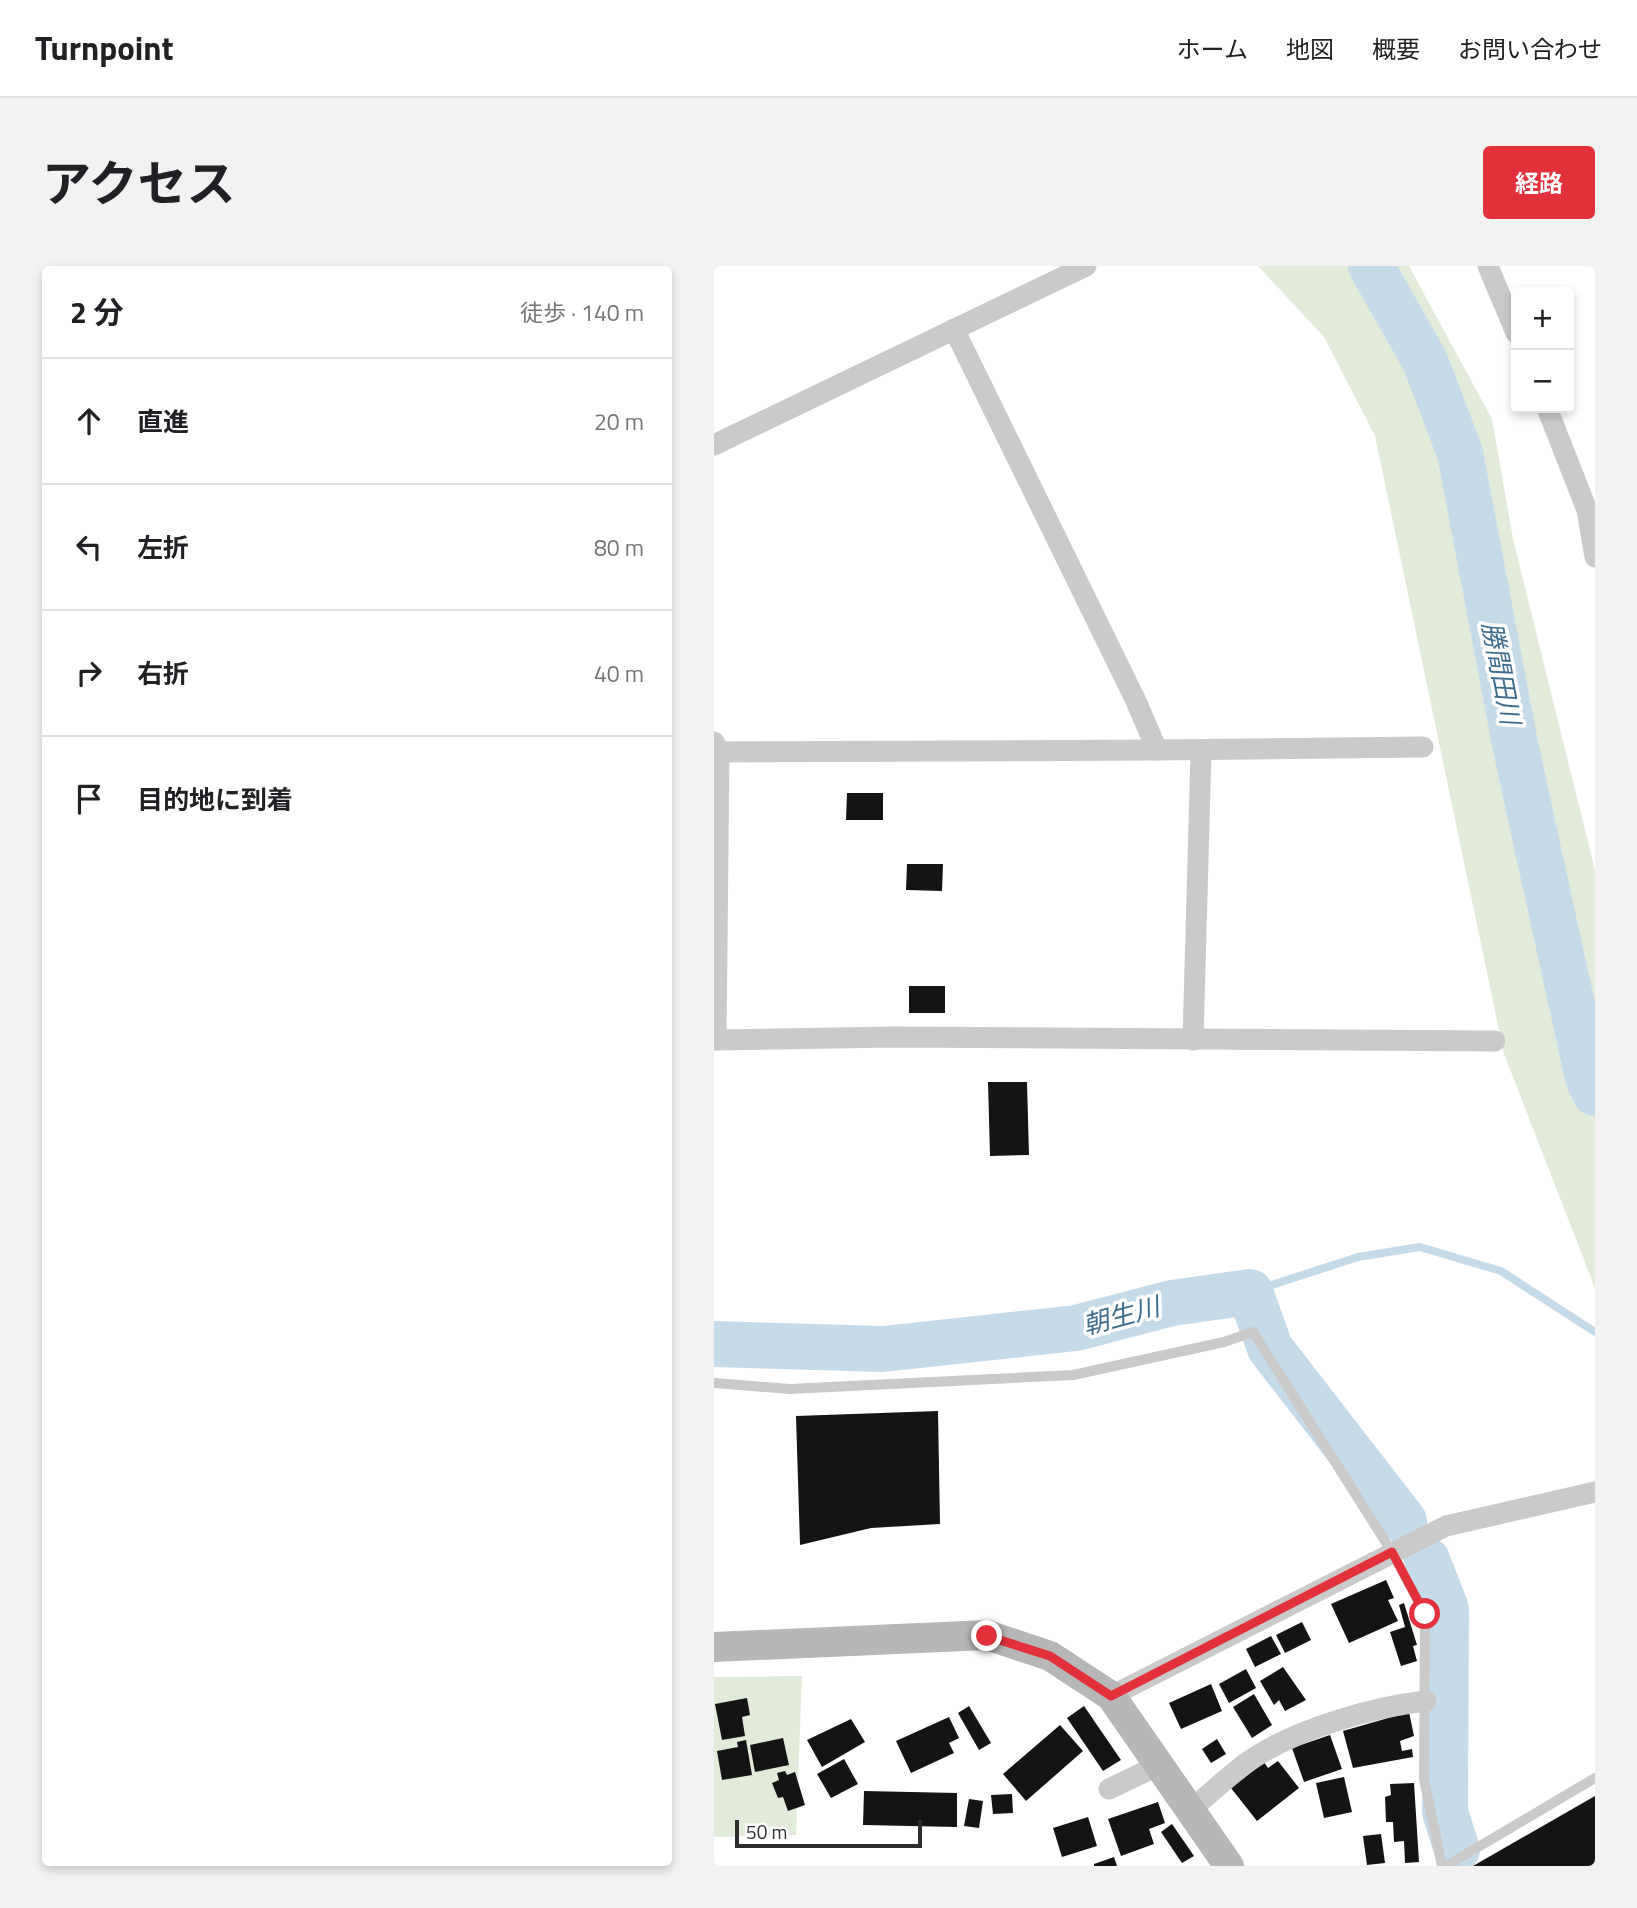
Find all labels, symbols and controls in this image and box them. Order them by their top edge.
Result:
text: Turnpoint [35,23,174,73]
text: ホーム [1177,31,1248,67]
text: 地図 [1286,31,1334,67]
text: 概要 [1372,31,1420,67]
text: お問い合わせ [1458,31,1602,67]
text: アクセス [42,145,236,220]
button: 経路 [1483,146,1595,219]
map controls [1511,287,1574,413]
button: + [1511,287,1574,350]
text: 2 分 [70,289,123,335]
text: 徒歩 · 140 m [520,295,644,330]
button: − [1511,350,1574,413]
icon: ahead [70,402,108,440]
text: 直進 [137,402,189,441]
text: 20 m [594,404,644,439]
icon: left [70,528,108,566]
text: 左折 [137,528,189,567]
text: 80 m [594,530,644,565]
water label: 勝間田川 [1472,618,1531,731]
icon: right [70,654,108,692]
text: 右折 [137,654,189,693]
text: 40 m [594,656,644,691]
icon: arrive [70,780,108,818]
text: 目的地に到着 [137,780,293,819]
water label: 朝生川 [1078,1286,1166,1344]
route start [1409,1598,1440,1629]
route end [971,1620,1002,1651]
scale bar [735,1817,922,1849]
text: 50 m [746,1817,787,1846]

